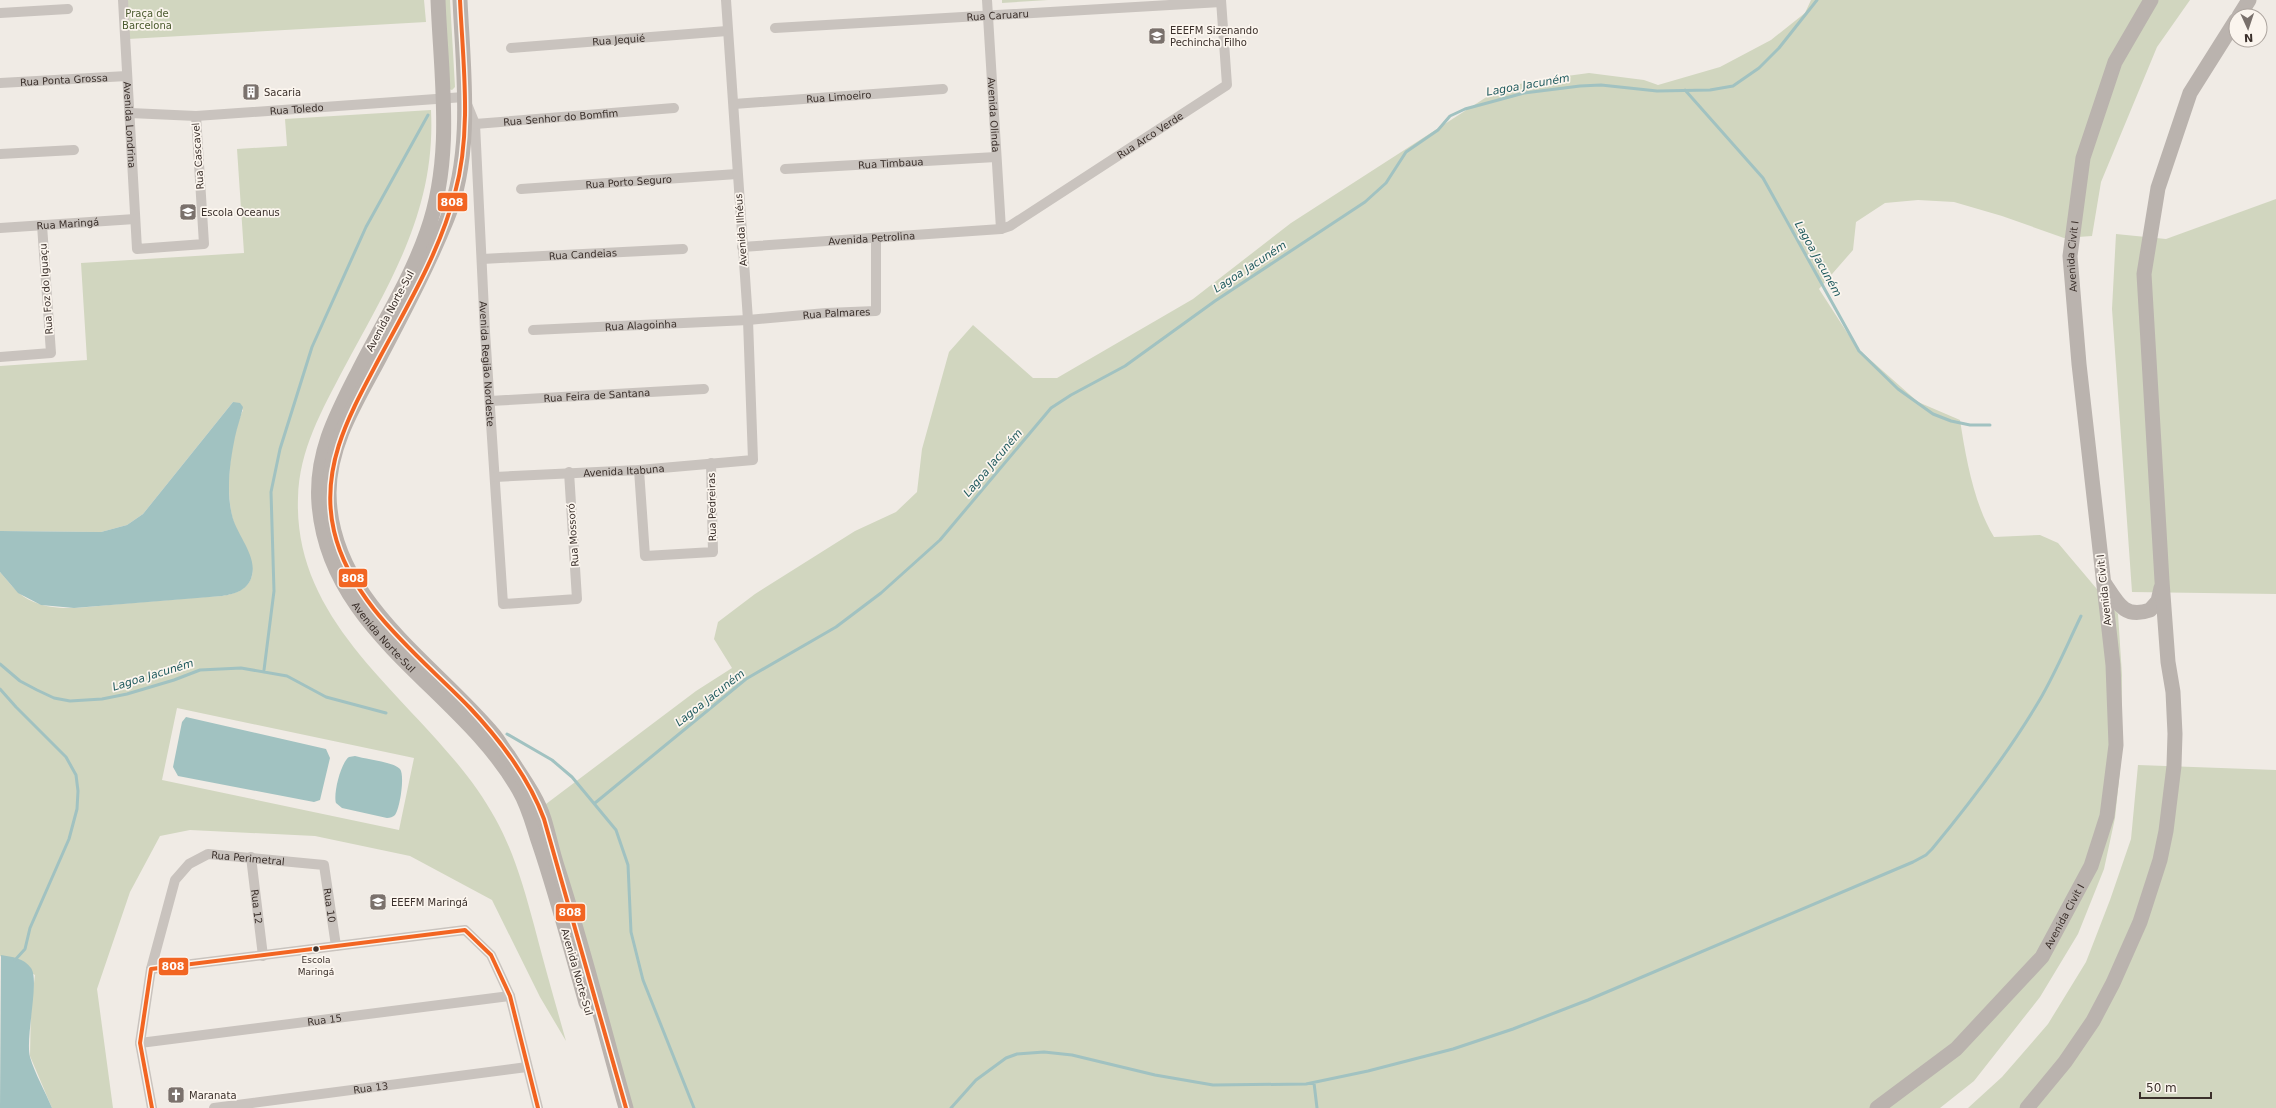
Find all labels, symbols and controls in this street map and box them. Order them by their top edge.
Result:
park label: Praça de Barcelona [122,8,172,31]
street label: Rua Caruaru [966,8,1029,22]
north arrow [2228,8,2268,48]
place label: EEEFM Sizenando Pechincha Filho [1170,25,1258,48]
school or university icon: EEEFM Sizenando Pechincha Filho [1147,26,1167,46]
text: N [2244,31,2253,44]
street label: Rua Jequié [592,32,645,47]
water label: Lagoa Jacuném [1485,71,1571,99]
street label: Rua Ponta Grossa [20,72,108,87]
street label: Avenida Olinda [986,77,1002,153]
street label: Avenida Londrina [122,81,138,168]
building icon: Sacaria [241,82,261,102]
place label: Sacaria [264,87,301,98]
street label: Rua Limoeiro [806,89,872,104]
street label: Rua Toledo [269,101,324,116]
street label: Rua Senhor do Bomfim [503,107,619,127]
street label: Rua Arco Verde [1115,110,1185,161]
street label: Rua Cascavel [190,122,206,190]
street label: Rua Timbaua [858,156,924,170]
street label: Rua Porto Seguro [585,173,672,190]
line badge: 808 [437,192,468,212]
street label: Avenida Ilhéus [733,193,749,267]
text: 808 [441,196,463,209]
school or university icon: Escola Oceanus [178,202,198,222]
place label: Escola Oceanus [201,207,280,218]
street label: Rua Maringá [36,216,99,231]
water label: Lagoa Jacuném [1792,219,1844,299]
street label: Avenida Civit I [2064,220,2080,292]
street label: Avenida Petrolina [828,229,915,246]
water label: Lagoa Jacuném [1211,239,1289,295]
street label: Rua Foz do Iguaçu [37,243,55,335]
street label: Rua Candeias [548,247,617,261]
street label: Avenida Norte-Sul [364,269,416,353]
street label: Avenida Região Nordeste [478,301,497,427]
street label: Rua Palmares [802,306,871,321]
street label: Rua Alagoinha [605,318,677,332]
street label: Rua Feira de Santana [543,387,650,403]
water label: Lagoa Jacuném [961,427,1025,499]
street label: Avenida Itabuna [583,462,665,478]
street label: Rua Pedreiras [706,473,718,541]
street label: Rua Mossoró [565,503,581,567]
street label: Avenida Civit I [2095,554,2113,626]
line badge: 808 [338,568,368,588]
text: 808 [342,572,364,585]
street label: Avenida Norte-Sul [350,600,418,674]
water label: Lagoa Jacuném [111,656,195,694]
water label: Lagoa Jacuném [673,667,747,729]
street label: Rua Perimetral [211,849,285,867]
street label: Avenida Civit I [2042,882,2086,950]
street label: Rua 10 [322,887,338,923]
street label: Rua 12 [249,889,265,925]
school or university icon: EEEFM Maringá [368,892,388,912]
place label: EEEFM Maringá [391,897,468,908]
line badge: 808 [555,903,586,922]
text: 808 [559,906,581,919]
street label: Avenida Norte-Sul [559,927,595,1017]
marker: Escola Maringá [311,944,321,954]
place label: Escola Maringá [298,955,334,977]
line badge: 808 [158,957,189,976]
text: 808 [162,960,184,973]
street label: Rua 15 [307,1012,343,1027]
scale bar [2140,1074,2211,1100]
street label: Rua 13 [353,1080,389,1095]
text: 50 m [2146,1081,2177,1095]
church icon: Maranata [166,1085,186,1105]
place label: Maranata [189,1090,237,1101]

